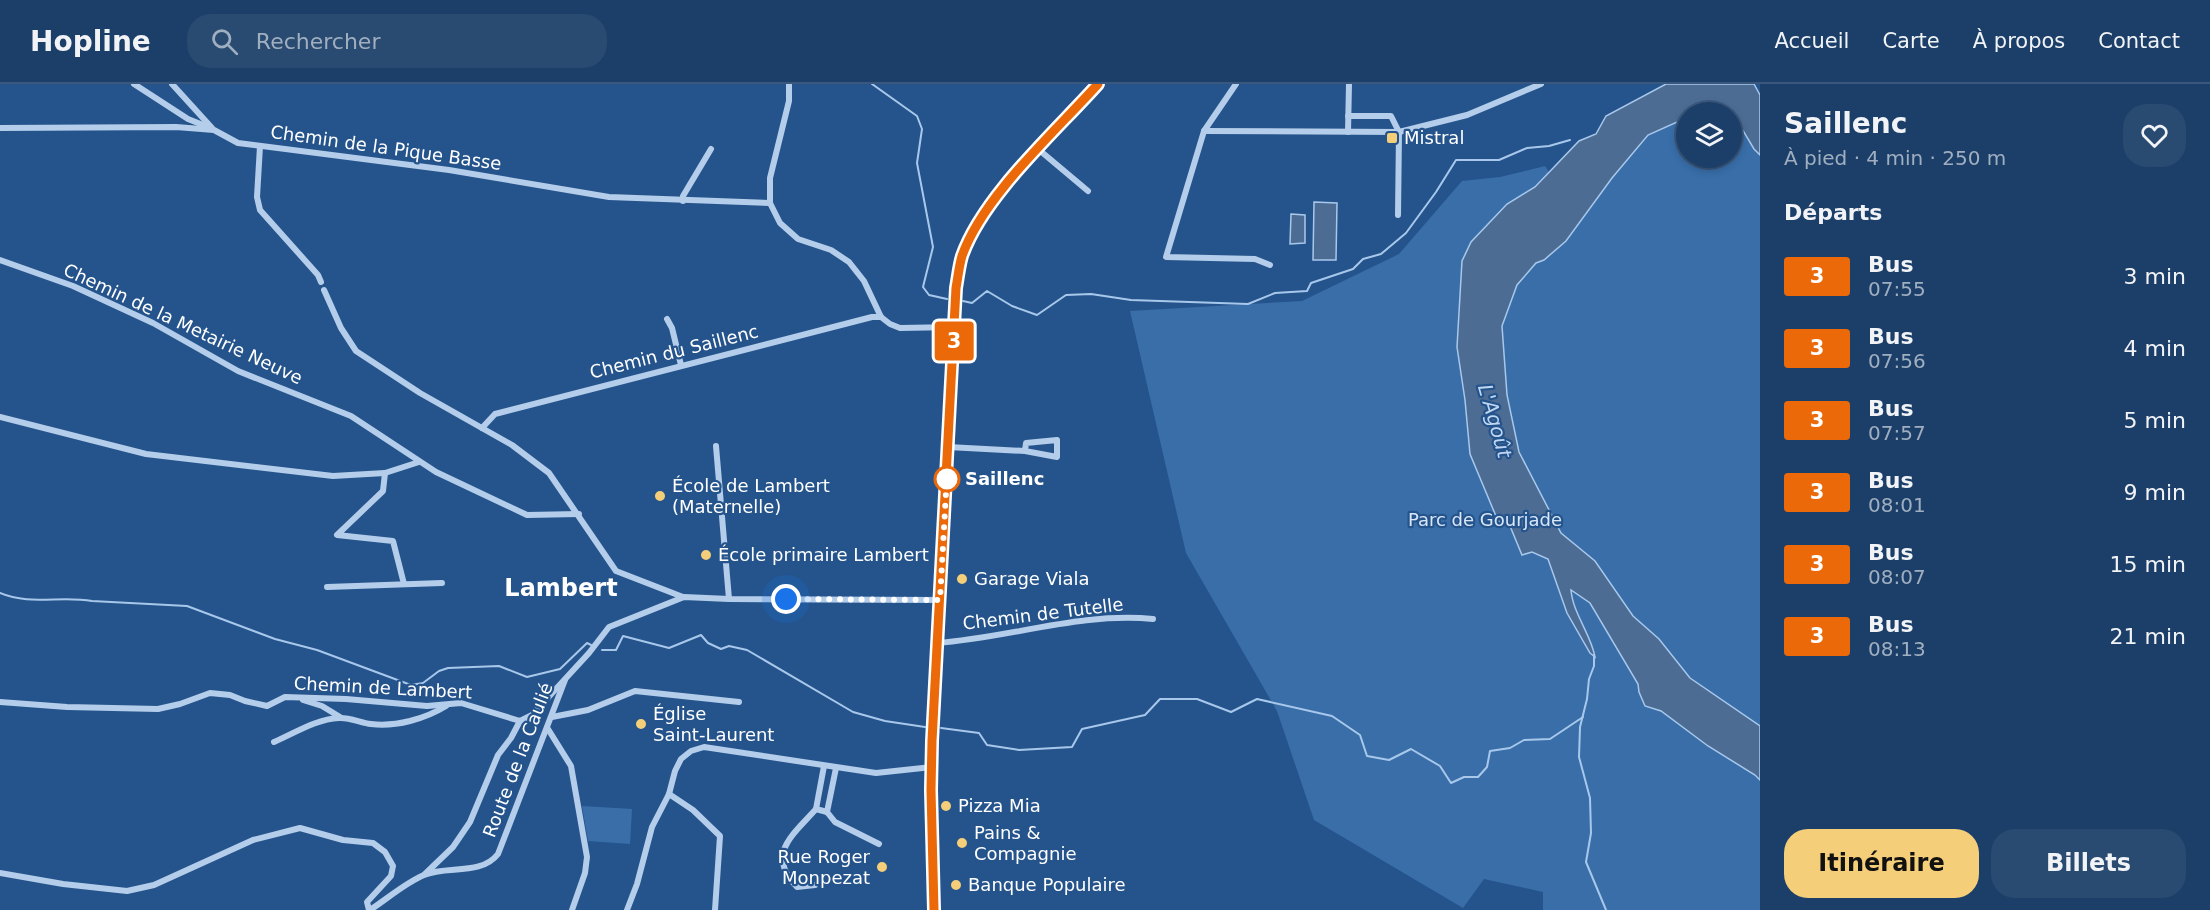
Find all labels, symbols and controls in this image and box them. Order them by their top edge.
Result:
search box [187,14,607,68]
text: Hopline [30,25,151,58]
icon: search [208,25,241,58]
text: Rechercher [256,29,380,54]
text: Accueil [1774,29,1849,53]
text: Carte [1882,29,1940,53]
text: À propos [1973,29,2065,53]
text: Contact [2098,29,2180,53]
map controls [1676,102,1742,168]
button: layers [1676,102,1742,168]
button: heart [2123,104,2186,167]
text: Saillenc [1784,107,1907,140]
street label: Chemin de la Pique Basse [269,121,503,174]
place label: Mistral [1404,127,1464,148]
marker: Mistral [1385,131,1399,145]
text: À pied · 4 min · 250 m [1784,146,2006,170]
text: Départs [1784,200,1882,225]
text: Bus [1868,252,1914,277]
street label: Chemin de la Metairie Neuve [60,259,306,388]
text: 3 [1810,264,1824,288]
text: 3 min [2124,264,2186,289]
text: 07:55 [1868,277,1926,301]
street label: Chemin du Saillenc [587,320,760,383]
line badge: 3 [934,322,974,360]
text: Bus [1868,324,1914,349]
text: 3 [947,329,961,353]
text: 3 [1810,336,1824,360]
text: 4 min [2124,336,2186,361]
text: 07:56 [1868,349,1926,373]
water label: L'Agoût [1473,381,1517,462]
text: Bus [1868,396,1914,421]
text: 3 [1810,408,1824,432]
text: 5 min [2124,408,2186,433]
text: 07:57 [1868,421,1926,445]
marker: Saillenc [934,466,960,492]
place label: Saillenc [965,468,1044,489]
text: Bus [1868,468,1914,493]
place label: École de Lambert (Maternelle) [672,475,830,517]
text: 3 [1810,480,1824,504]
text: 9 min [2124,480,2186,505]
marker: École de Lambert (Maternelle) [653,489,667,503]
text: 08:01 [1868,493,1926,517]
park label: Parc de Gourjade [1408,509,1562,530]
text: Bus [1868,540,1914,565]
place label: École primaire Lambert [718,544,929,565]
marker: École primaire Lambert [699,548,713,562]
text: 3 [1810,552,1824,576]
text: 15 min [2110,552,2186,577]
text: 08:07 [1868,565,1926,589]
place label: Garage Viala [974,568,1090,589]
marker: Garage Viala [955,572,969,586]
district label: Lambert [504,574,618,602]
your location [771,584,801,614]
street label: Chemin de Tutelle [961,593,1125,634]
text: Bus [1868,612,1914,637]
text: 3 [1810,624,1824,648]
text: 21 min [2110,624,2186,649]
text: 08:13 [1868,637,1926,661]
street label: Chemin de Lambert [293,672,473,703]
street label: Route de la Caulié [478,679,557,840]
place label: Église Saint-Laurent [653,703,774,745]
marker: Église Saint-Laurent [634,717,648,731]
place label: Pizza Mia [958,795,1041,816]
marker: Pizza Mia [939,799,953,813]
place label: Pains & Compagnie [974,822,1076,864]
button: Itinéraire [1784,829,1979,898]
button: Billets [1991,829,2186,898]
marker: Pains & Compagnie [955,836,969,850]
place label: Rue Roger Monpezat [777,846,871,888]
marker: Rue Roger Monpezat [875,860,889,874]
place label: Banque Populaire [968,874,1126,895]
marker: Banque Populaire [949,878,963,892]

